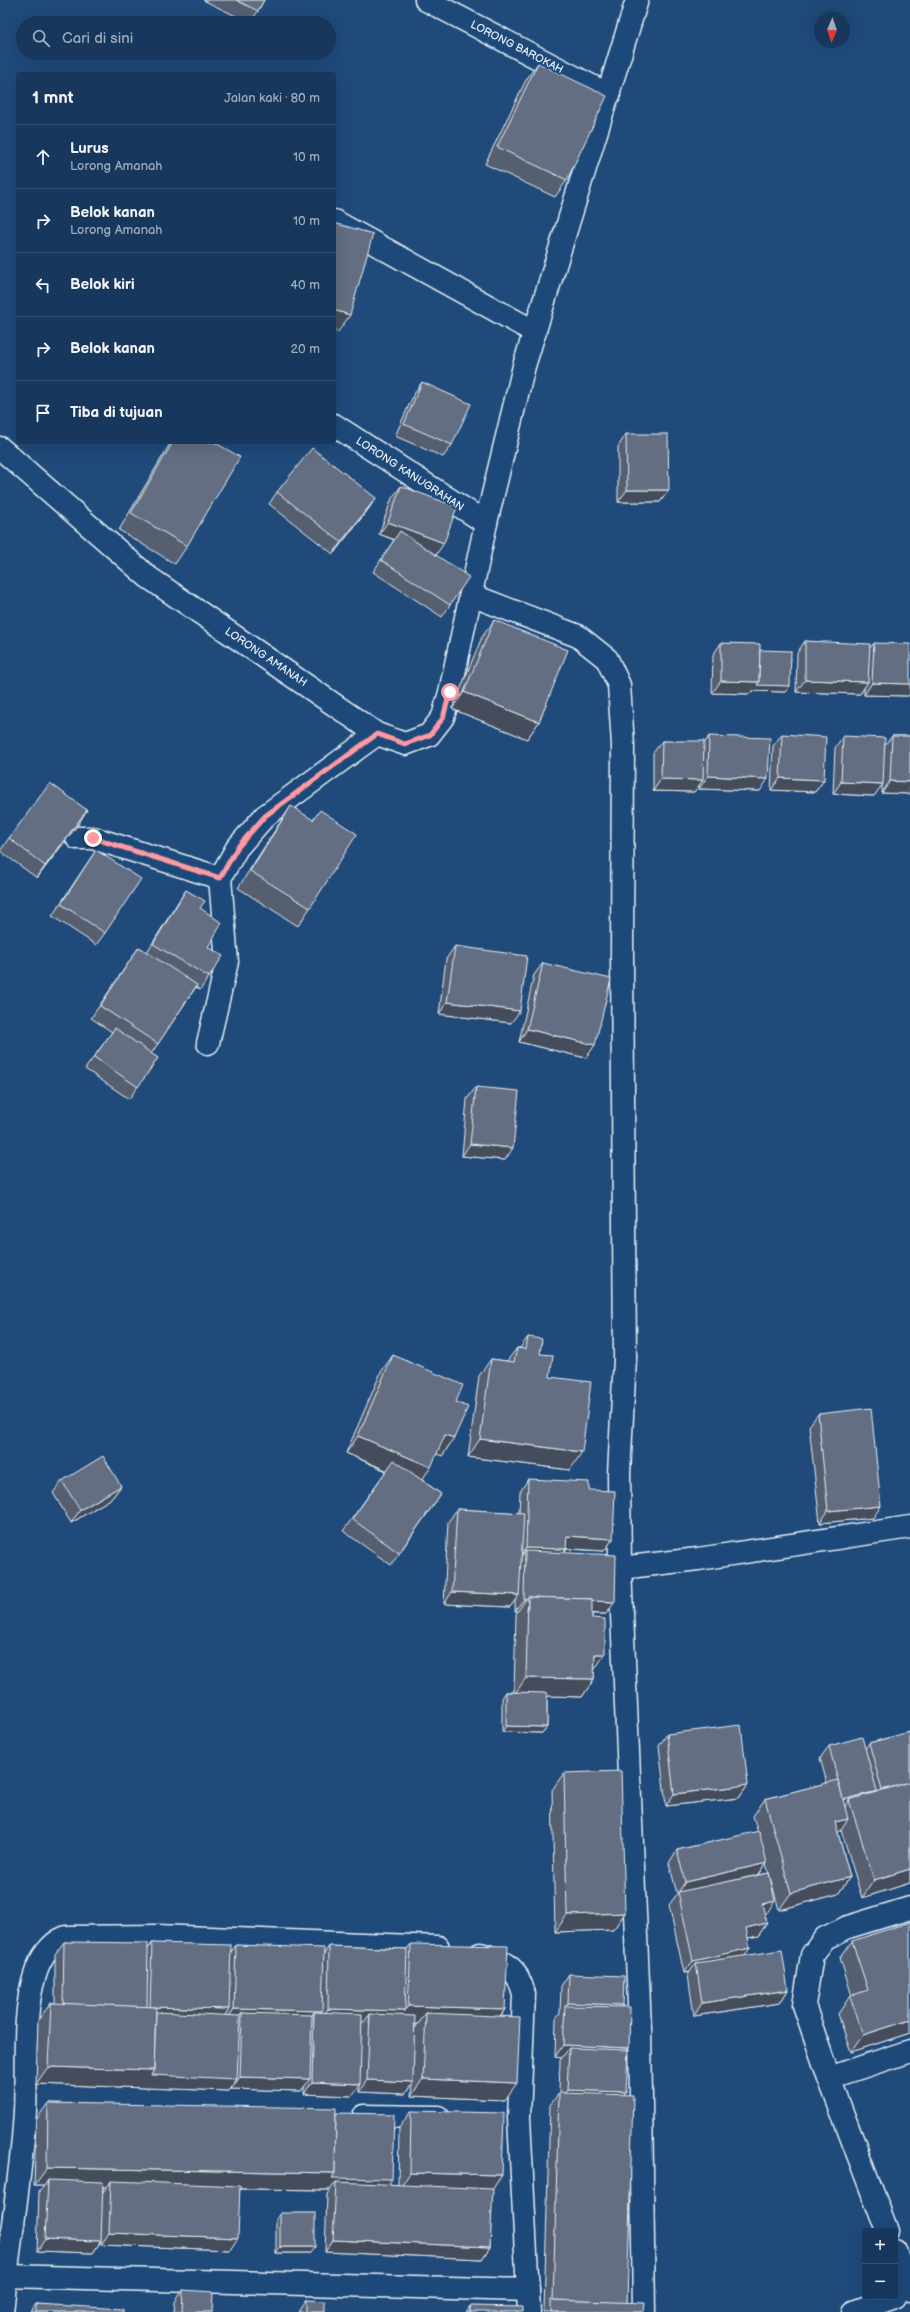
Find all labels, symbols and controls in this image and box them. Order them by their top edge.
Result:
north arrow [814,12,850,48]
search box [16,16,336,60]
street label: LORONG BAROKAH [468,18,566,76]
icon: search [30,27,52,49]
text: Cari di sini [62,29,133,48]
text: 1 mnt [32,88,73,108]
text: Jalan kaki · 80 m [224,90,320,106]
text: Lurus [70,139,109,158]
icon: ahead [32,146,54,168]
text: 10 m [293,149,320,165]
text: Lorong Amanah [70,158,163,174]
text: Belok kanan [70,203,155,222]
icon: right [32,210,54,232]
text: 10 m [293,213,320,229]
text: Lorong Amanah [70,222,163,238]
icon: left [32,274,54,296]
text: Belok kiri [70,275,135,294]
text: 40 m [290,277,320,293]
icon: right [32,338,54,360]
text: Belok kanan [70,339,155,358]
text: 20 m [290,341,320,357]
icon: arrive [32,402,54,424]
text: Tiba di tujuan [70,403,163,422]
street label: LORONG KANUGRAHAN [354,434,466,514]
street label: LORONG AMANAH [223,625,309,689]
route start [441,683,459,701]
route end [84,829,102,847]
map controls [862,2228,898,2300]
button: + [862,2228,898,2264]
button: − [862,2264,898,2300]

